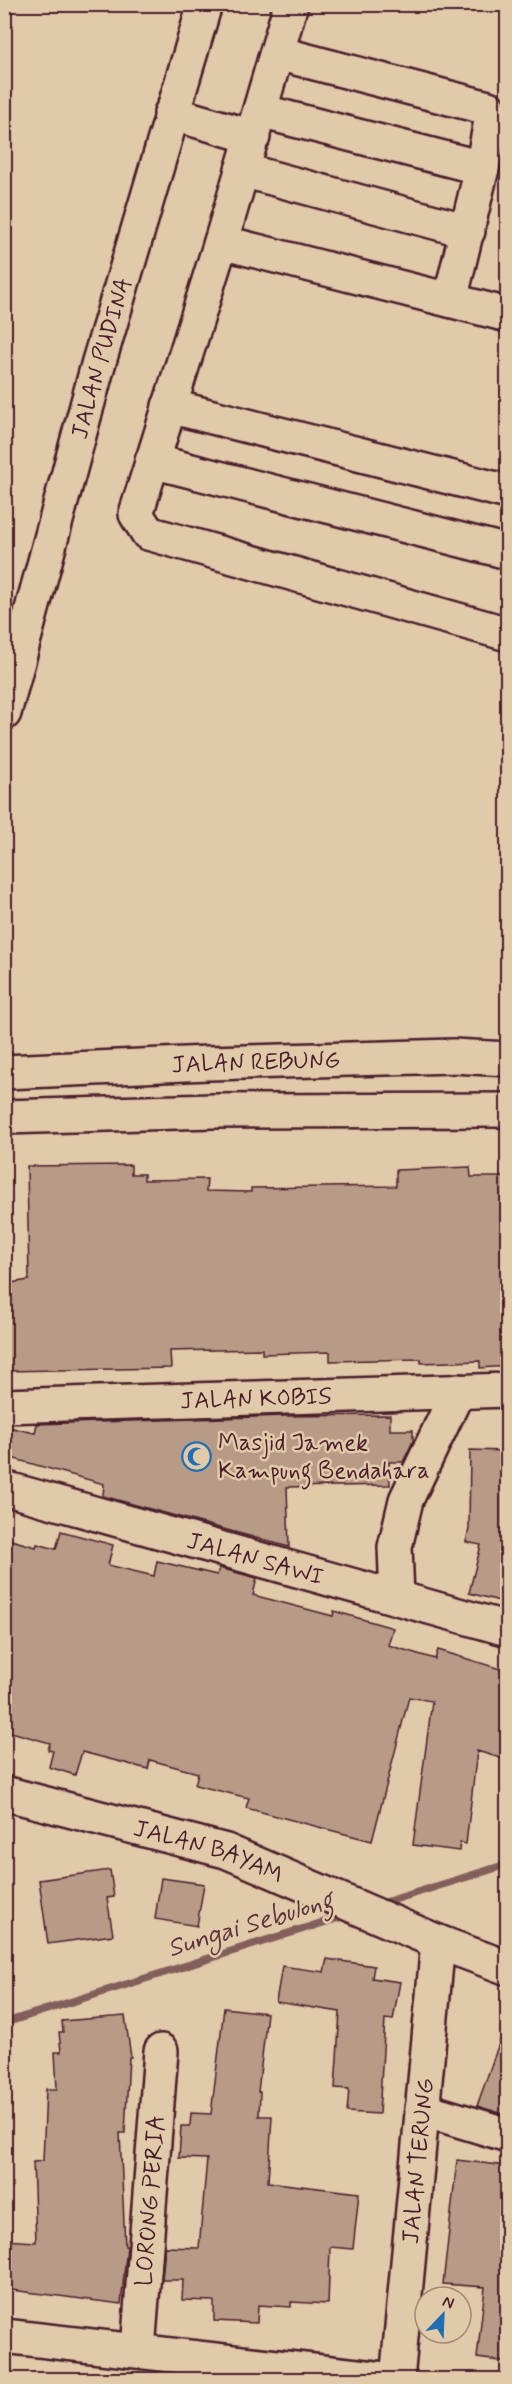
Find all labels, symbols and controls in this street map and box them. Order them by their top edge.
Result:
street label: JALAN PUDINA [65,274,140,443]
street label: JALAN REBUNG [171,1045,341,1082]
street label: JALAN KOBIS [180,1382,332,1417]
place label: Masjid Jamek Kampung Bendahara [218,1428,430,1490]
mosque icon: Masjid Jamek Kampung Bendahara [181,1440,213,1472]
street label: JALAN SAWI [183,1526,327,1594]
street label: JALAN BAYAM [130,1813,289,1891]
water label: Sungai Sebulong [163,1883,341,1969]
street label: JALAN TERUNG [396,2077,442,2245]
street label: LORONG PERIA [129,2114,173,2287]
north arrow [413,2285,473,2345]
text: N [439,2291,457,2314]

